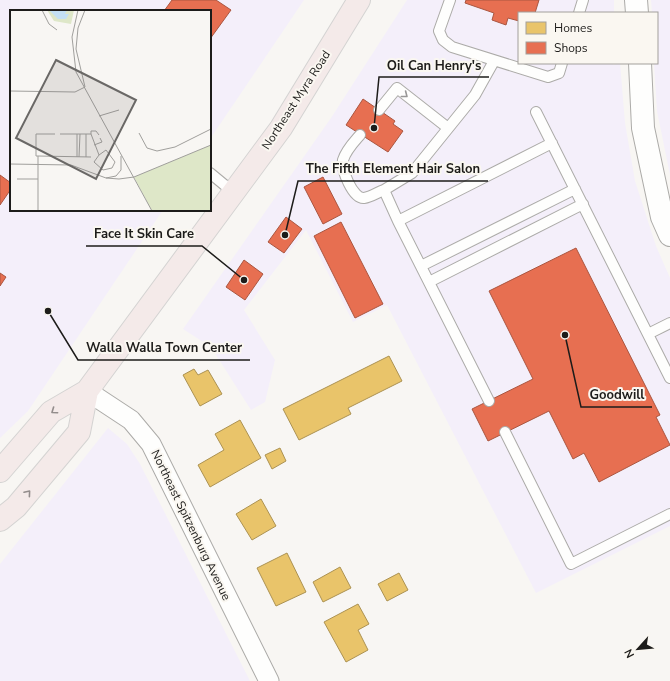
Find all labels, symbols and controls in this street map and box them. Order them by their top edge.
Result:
inset map [10,10,211,211]
legend [518,12,658,64]
text: Homes [554,20,592,36]
text: Shops [554,40,588,56]
street label: Northeast Myra Road [258,47,334,153]
callout: Oil Can Henry's [379,52,489,77]
text: Oil Can Henry's [387,57,481,75]
one-way arrow [401,90,408,97]
callout: The Fifth Element Hair Salon [298,156,488,181]
text: The Fifth Element Hair Salon [306,160,480,178]
callout: Face It Skin Care [86,221,202,246]
text: Face It Skin Care [94,225,194,243]
callout: Walla Walla Town Center [78,335,250,360]
text: Walla Walla Town Center [86,339,243,357]
callout: Goodwill [581,382,652,407]
text: Goodwill [589,386,645,404]
one-way arrow [51,406,58,413]
street label: Northeast Spitzenburg Avenue [147,447,235,603]
one-way arrow [23,490,30,497]
north arrow [618,629,658,669]
text: N [621,646,638,660]

